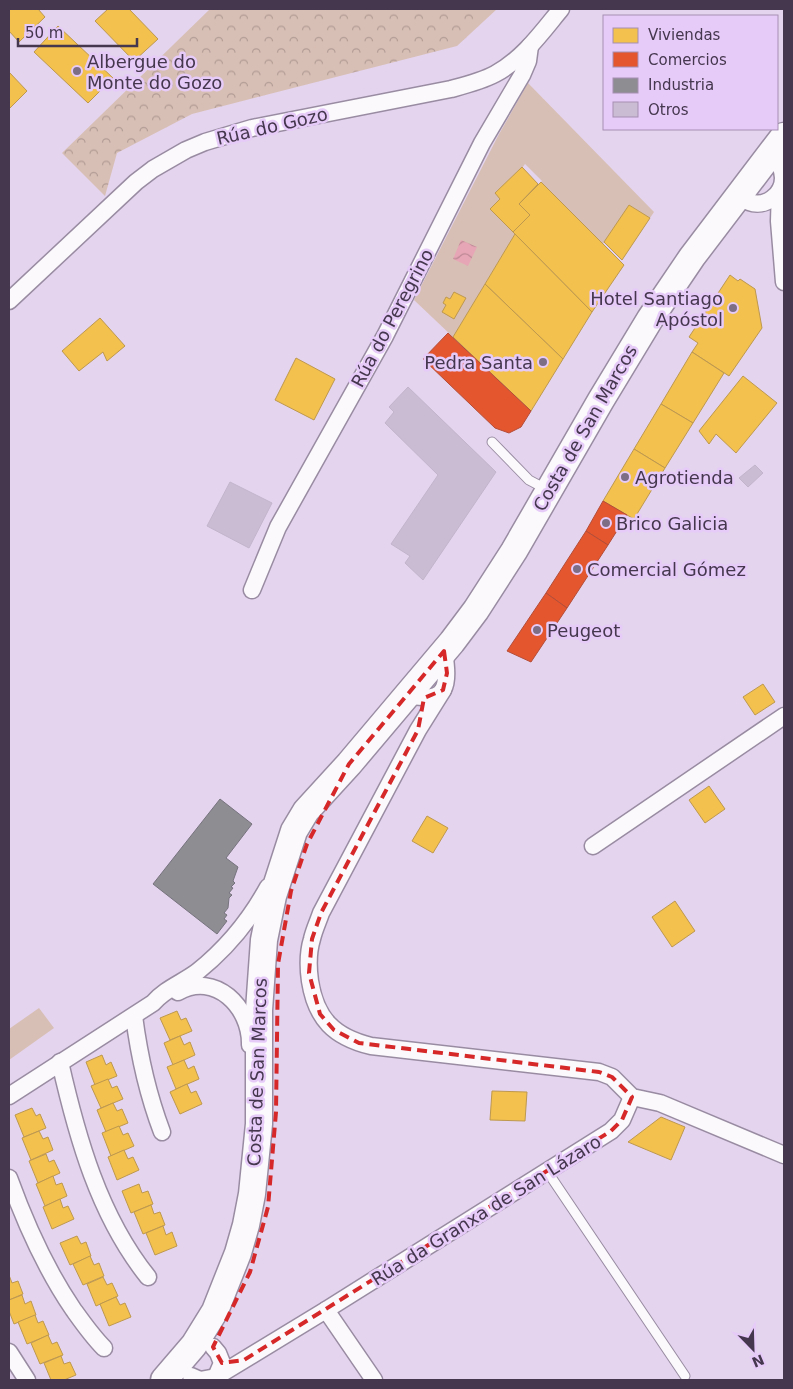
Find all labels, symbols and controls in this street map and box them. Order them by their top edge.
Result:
scale bar [18,15,136,47]
legend [603,15,778,130]
text: 50 m [25,24,63,42]
text: Viviendas [648,26,721,44]
place label: Albergue do Monte do Gozo [87,51,222,93]
text: Comercios [648,51,727,69]
marker: Albergue do Monte do Gozo [71,65,83,77]
text: Industria [648,76,714,94]
text: Otros [648,101,689,119]
street label: Rúa do Gozo [214,103,330,149]
street label: Rúa do Peregrino [347,245,437,391]
place label: Hotel Santiago Apóstol [590,288,723,330]
marker: Hotel Santiago Apóstol [727,302,739,314]
street label: Costa de San Marcos [529,341,641,515]
place label: Pedra Santa [424,352,533,373]
marker: Pedra Santa [537,356,549,368]
place label: Agrotienda [635,467,734,488]
marker: Agrotienda [619,471,631,483]
place label: Brico Galicia [616,513,728,534]
marker: Brico Galicia [600,517,612,529]
place label: Comercial Gómez [587,559,746,580]
marker: Comercial Gómez [571,563,583,575]
place label: Peugeot [547,620,620,641]
marker: Peugeot [531,624,543,636]
street label: Costa de San Marcos [243,977,271,1167]
street label: Rúa da Granxa de San Lázaro [367,1130,605,1290]
north arrow [728,1324,778,1374]
text: N [750,1351,767,1371]

